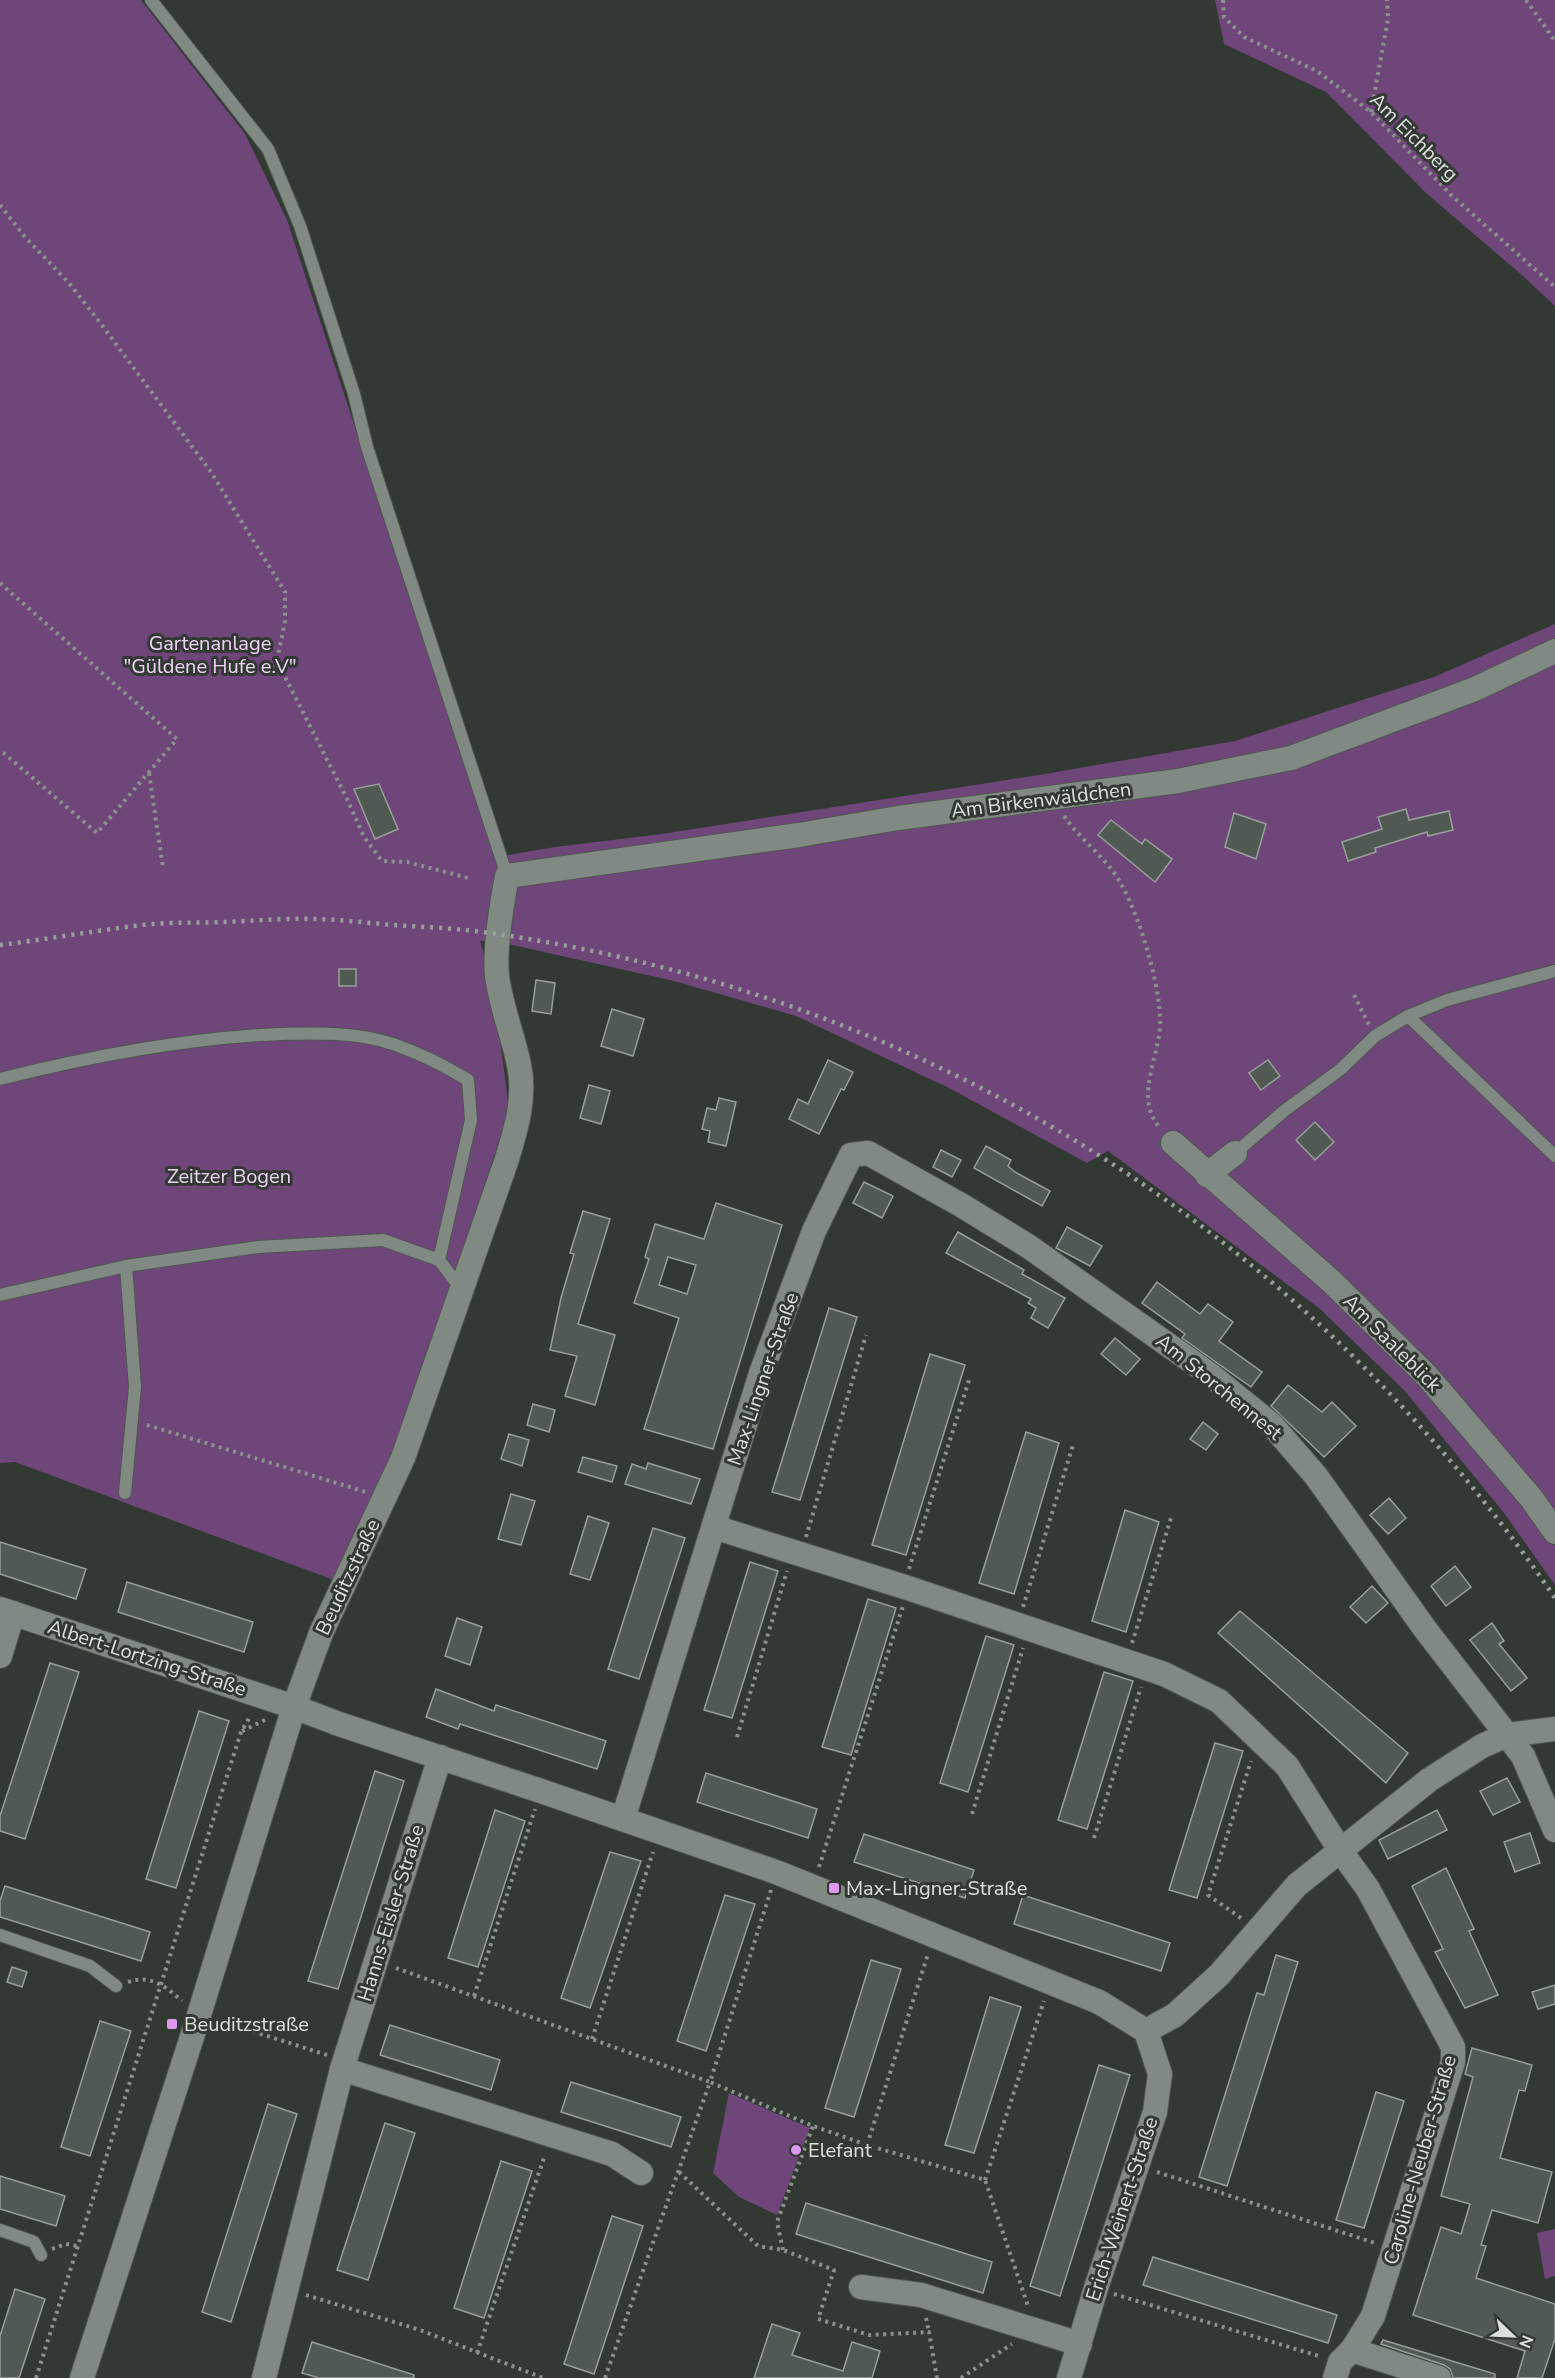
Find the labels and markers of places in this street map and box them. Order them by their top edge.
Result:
place label: Max-Lingner-Straße [846,1875,1027,1902]
marker: Max-Lingner-Straße [827,1881,841,1895]
place label: Beuditzstraße [184,2011,309,2038]
marker: Beuditzstraße [165,2017,179,2031]
place label: Elefant [808,2137,873,2164]
marker: Elefant [789,2143,803,2157]

